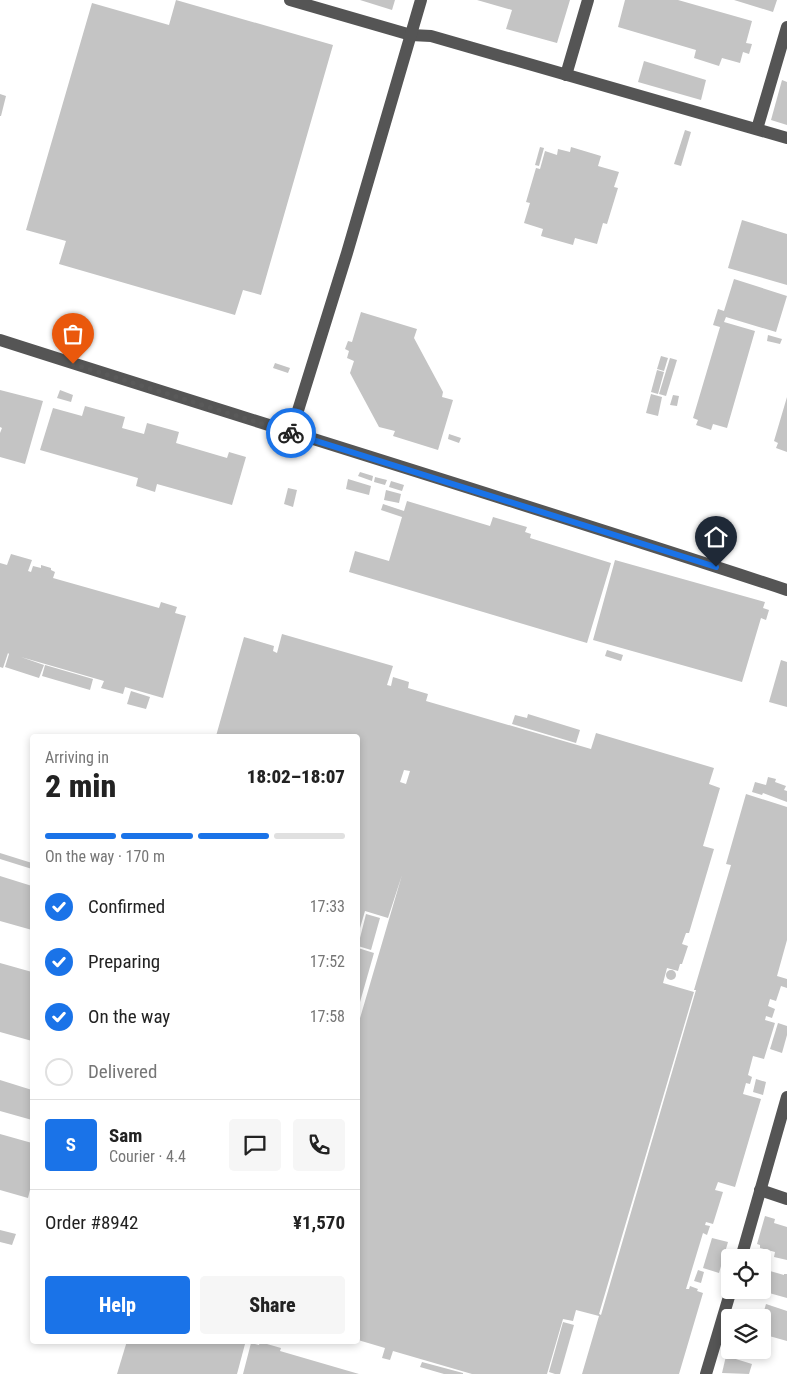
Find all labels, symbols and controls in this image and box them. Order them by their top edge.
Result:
pin [52,313,94,364]
icon: bag [59,320,87,348]
courier [266,408,316,458]
icon: bike [277,419,305,447]
pin [695,516,737,567]
icon: home [702,523,730,551]
text: Arriving in [45,748,109,767]
text: 18:02–18:07 [247,765,345,788]
text: 2 min [45,767,116,805]
text: On the way · 170 m [45,847,165,866]
icon: check [45,893,73,921]
text: Confirmed [88,895,165,918]
text: 17:33 [310,897,345,916]
icon: check [45,948,73,976]
text: Preparing [88,950,160,973]
text: 17:52 [310,952,345,971]
icon: check [45,1003,73,1031]
text: On the way [88,1005,170,1028]
text: 17:58 [310,1007,345,1026]
text: Delivered [88,1060,157,1083]
button: chat [229,1119,281,1171]
button: phone [293,1119,345,1171]
text: Sam [109,1124,142,1147]
text: S [66,1133,76,1156]
text: Courier · 4.4 [109,1147,186,1166]
text: Order #8942 [45,1211,138,1234]
text: ¥1,570 [293,1211,345,1234]
map controls [721,1249,771,1359]
button: locate [721,1249,771,1299]
button: Help [45,1276,190,1334]
button: Share [200,1276,345,1334]
button: layers [721,1309,771,1359]

